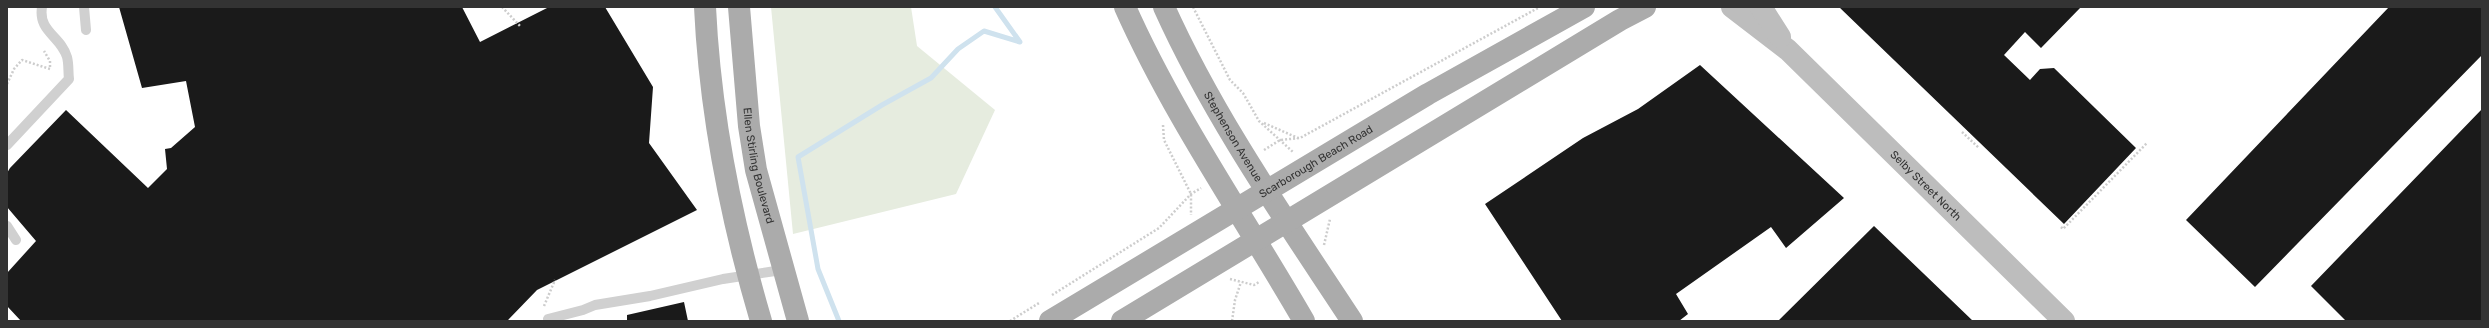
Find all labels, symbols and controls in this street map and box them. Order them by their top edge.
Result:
street label: Stephenson Avenue [1201,89,1265,184]
street label: Ellen Stirling Boulevard [740,107,777,225]
street label: Scarborough Beach Road [1257,123,1375,201]
street label: Selby Street North [1887,148,1964,224]

